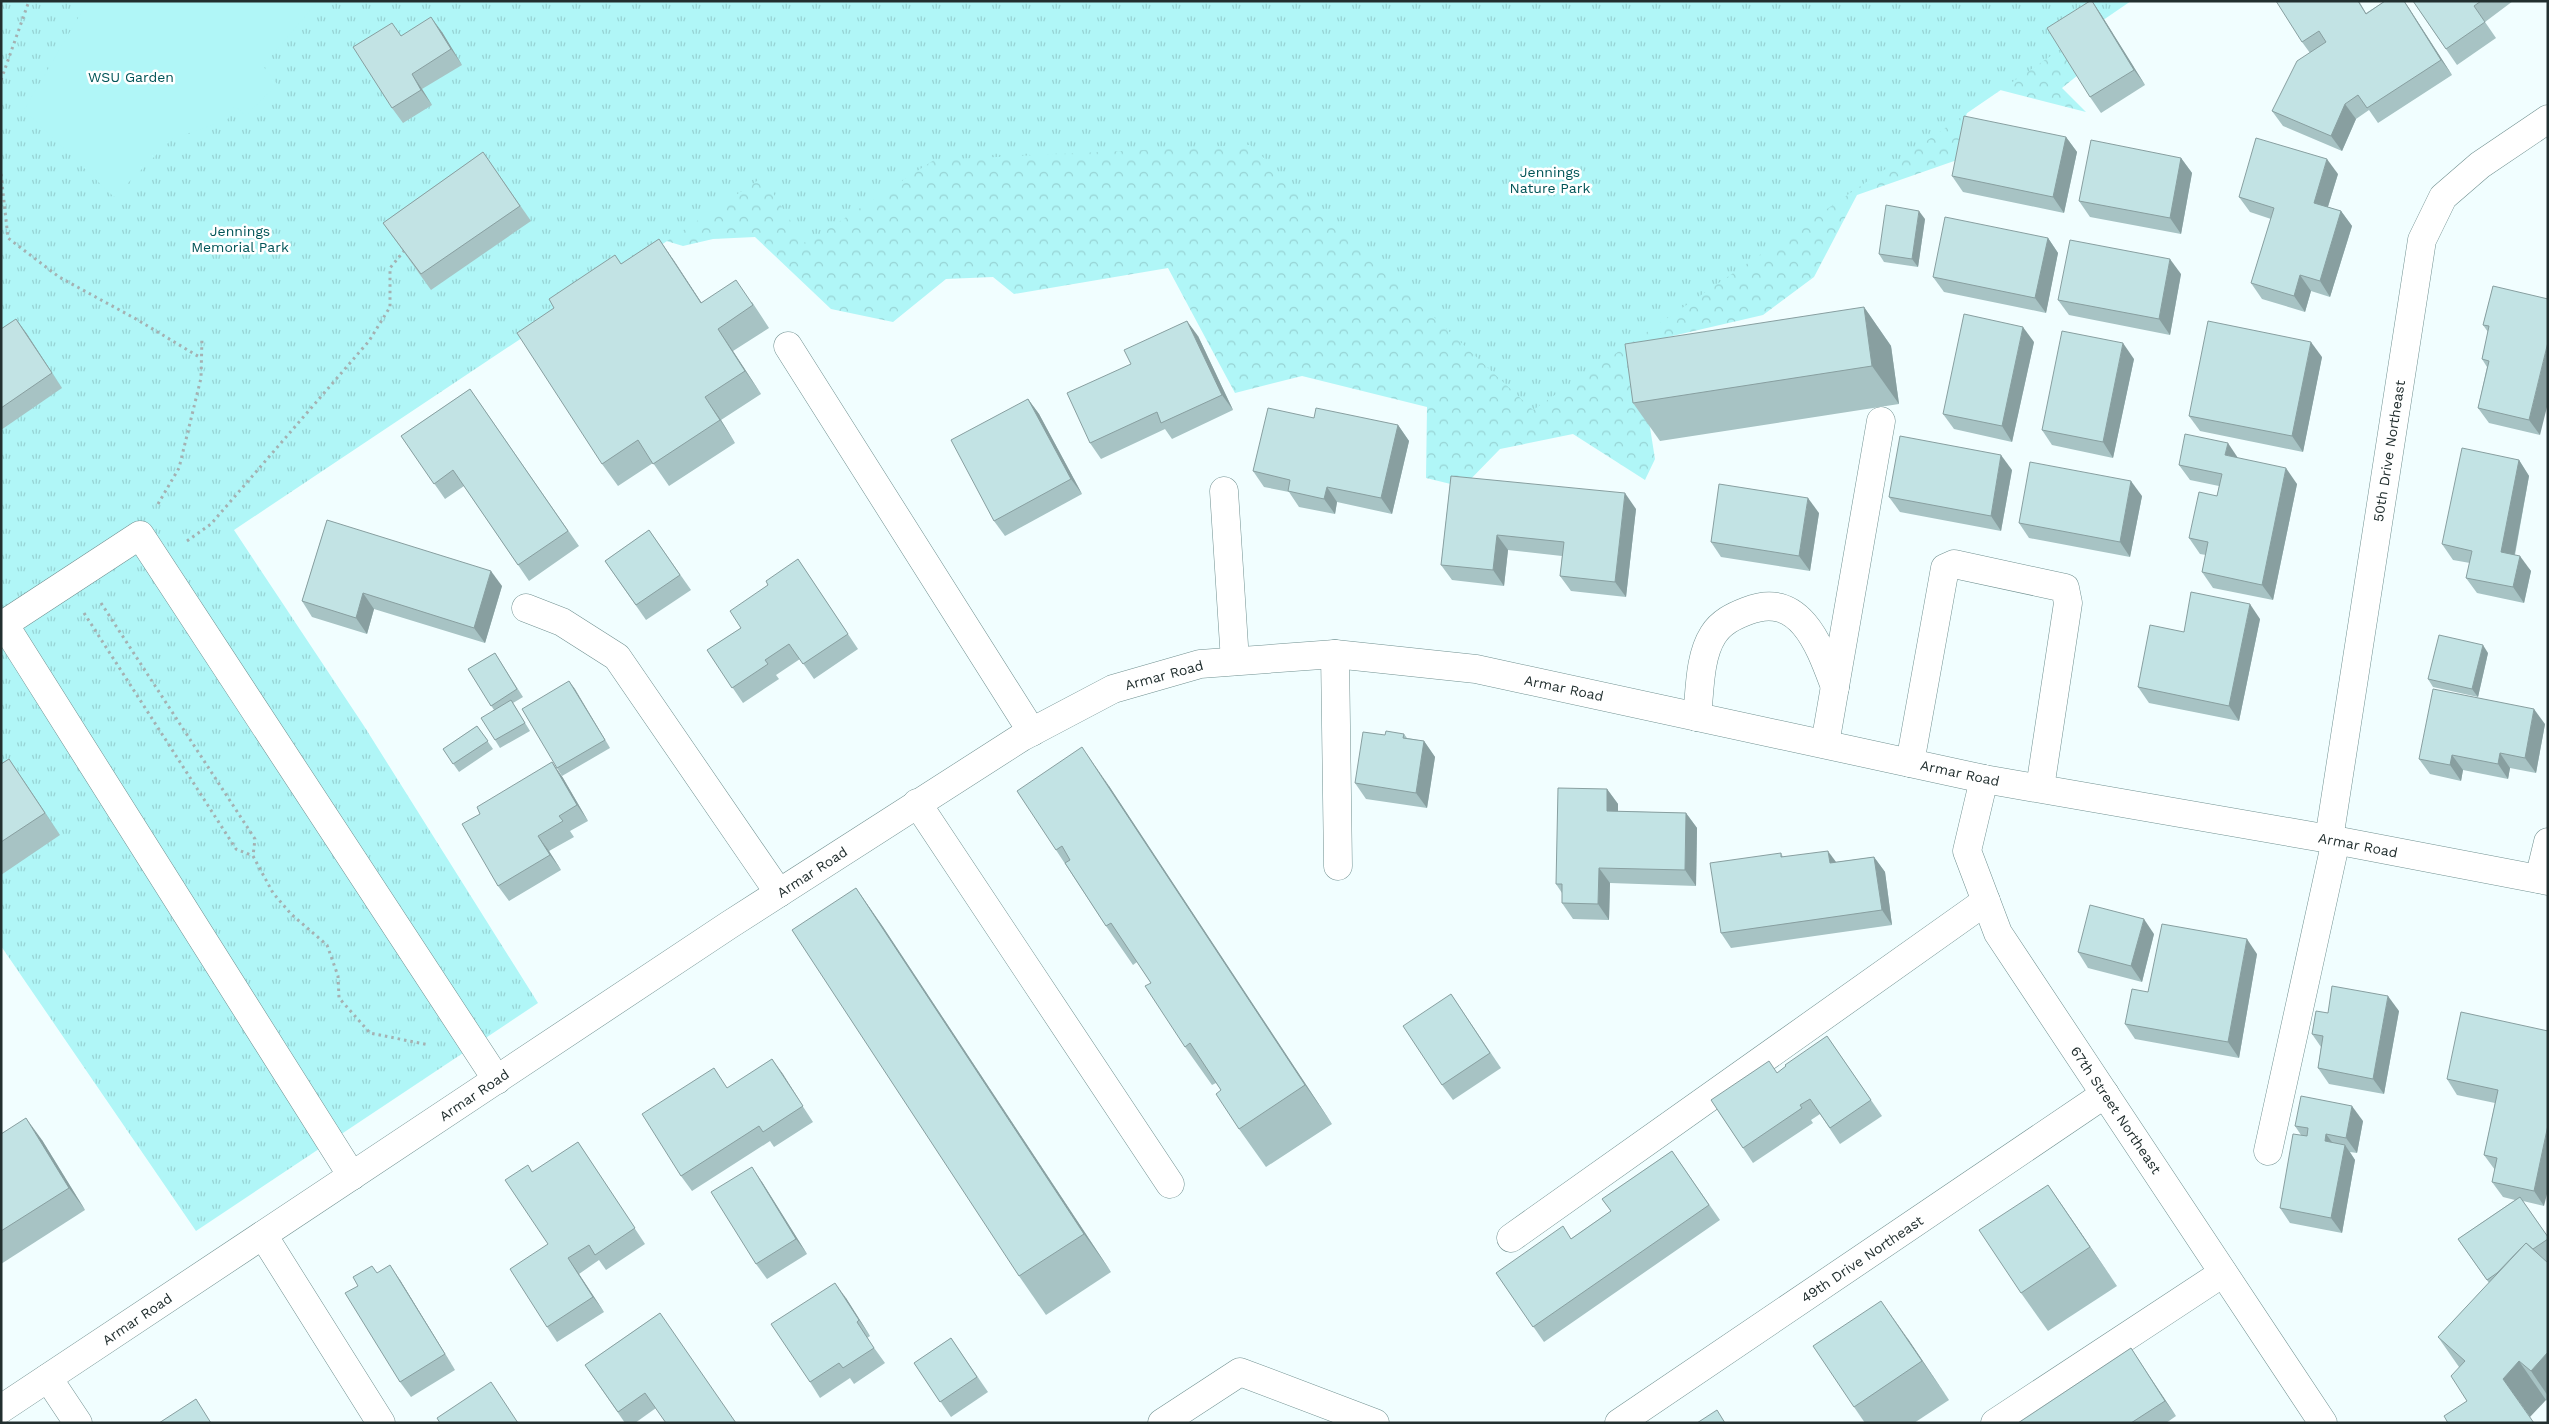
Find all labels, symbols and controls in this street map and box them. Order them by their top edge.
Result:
park label: WSU Garden [88,69,174,85]
park label: Jennings Nature Park [1510,164,1590,196]
park label: Jennings Memorial Park [191,223,289,255]
street label: 50th Drive Northeast [2370,379,2408,523]
street label: Armar Road [1123,657,1205,693]
street label: Armar Road [1523,672,1605,704]
street label: Armar Road [1919,757,2001,789]
street label: Armar Road [2317,829,2399,861]
street label: Armar Road [774,843,850,901]
street label: 67th Street Northeast [2067,1043,2165,1177]
street label: Armar Road [436,1066,512,1124]
street label: 49th Drive Northeast [1798,1212,1926,1306]
street label: Armar Road [99,1290,175,1348]

